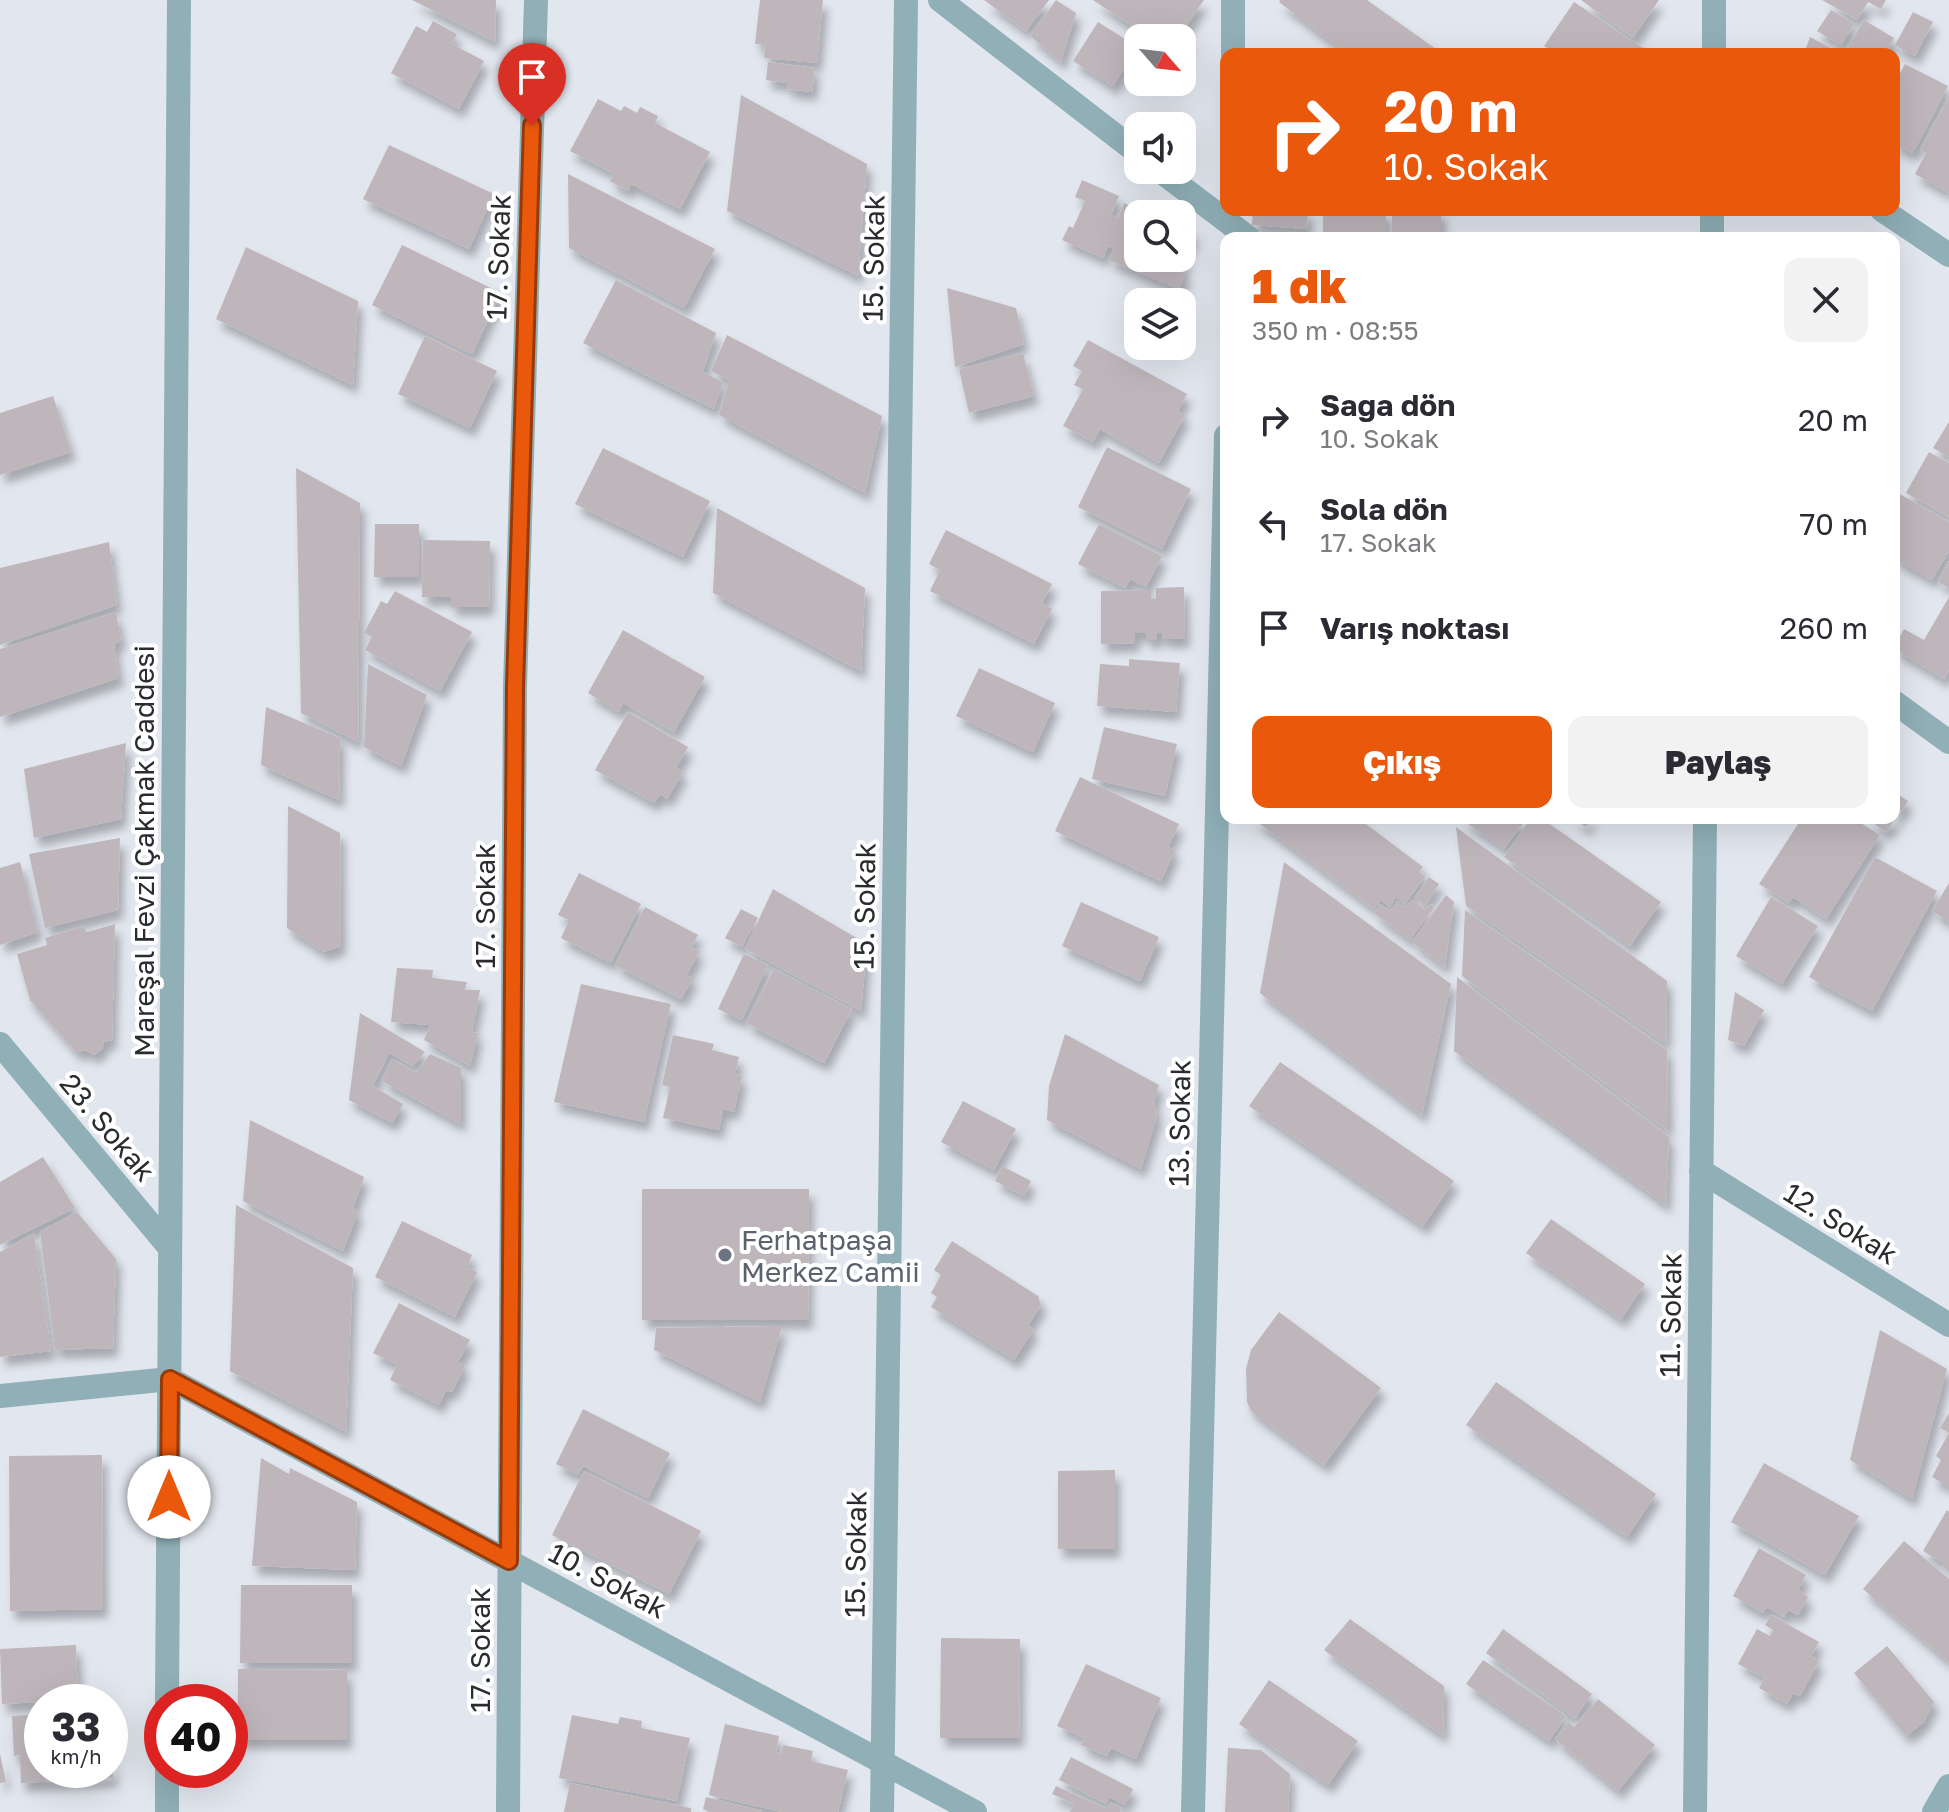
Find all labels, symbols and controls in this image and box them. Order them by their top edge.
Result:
north arrow [1124,24,1196,96]
map controls [1124,24,1196,360]
pin [498,43,566,125]
icon: arrive [510,55,554,99]
text: 20 m [1384,77,1518,144]
icon: right [1252,80,1356,184]
button: sound [1124,112,1196,184]
text: 10. Sokak [1384,145,1549,188]
street label: 17. Sokak [479,193,517,320]
street label: 15. Sokak [855,194,891,322]
button: search [1124,200,1196,272]
text: 1 dk [1252,256,1347,314]
button: close [1784,258,1868,342]
button: layers [1124,288,1196,360]
text: 350 m · 08:55 [1252,315,1419,346]
text: Sağa dön [1320,387,1455,423]
icon: right [1252,398,1296,442]
text: 20 m [1798,402,1868,438]
text: 10. Sokak [1320,423,1439,454]
text: Sola dön [1320,491,1448,527]
icon: left [1252,502,1296,546]
text: 70 m [1799,506,1868,542]
text: 17. Sokak [1320,527,1437,558]
icon: arrive [1252,606,1296,650]
text: Varış noktası [1320,610,1509,646]
text: 260 m [1780,610,1868,646]
street label: Mareşal Fevzi Çakmak Caddesi [127,645,160,1057]
button: Çıkış [1252,716,1552,808]
button: Paylaş [1568,716,1868,808]
street label: 15. Sokak [846,842,882,970]
street label: 17. Sokak [468,843,501,969]
street label: 13. Sokak [1161,1059,1197,1187]
street label: 23. Sokak [54,1067,163,1188]
street label: 12. Sokak [1778,1175,1904,1271]
place label: Ferhatpaşa Merkez Camii [741,1223,920,1288]
marker: Ferhatpaşa Merkez Camii [716,1246,734,1264]
street label: 11. Sokak [1652,1252,1688,1378]
position arrow [127,1455,211,1539]
street label: 15. Sokak [837,1490,873,1618]
street label: 10. Sokak [544,1535,673,1625]
street label: 17. Sokak [463,1587,496,1713]
speed limit sign: 40 [144,1684,248,1788]
text: 33 [52,1702,100,1750]
text: km/h [51,1744,101,1768]

